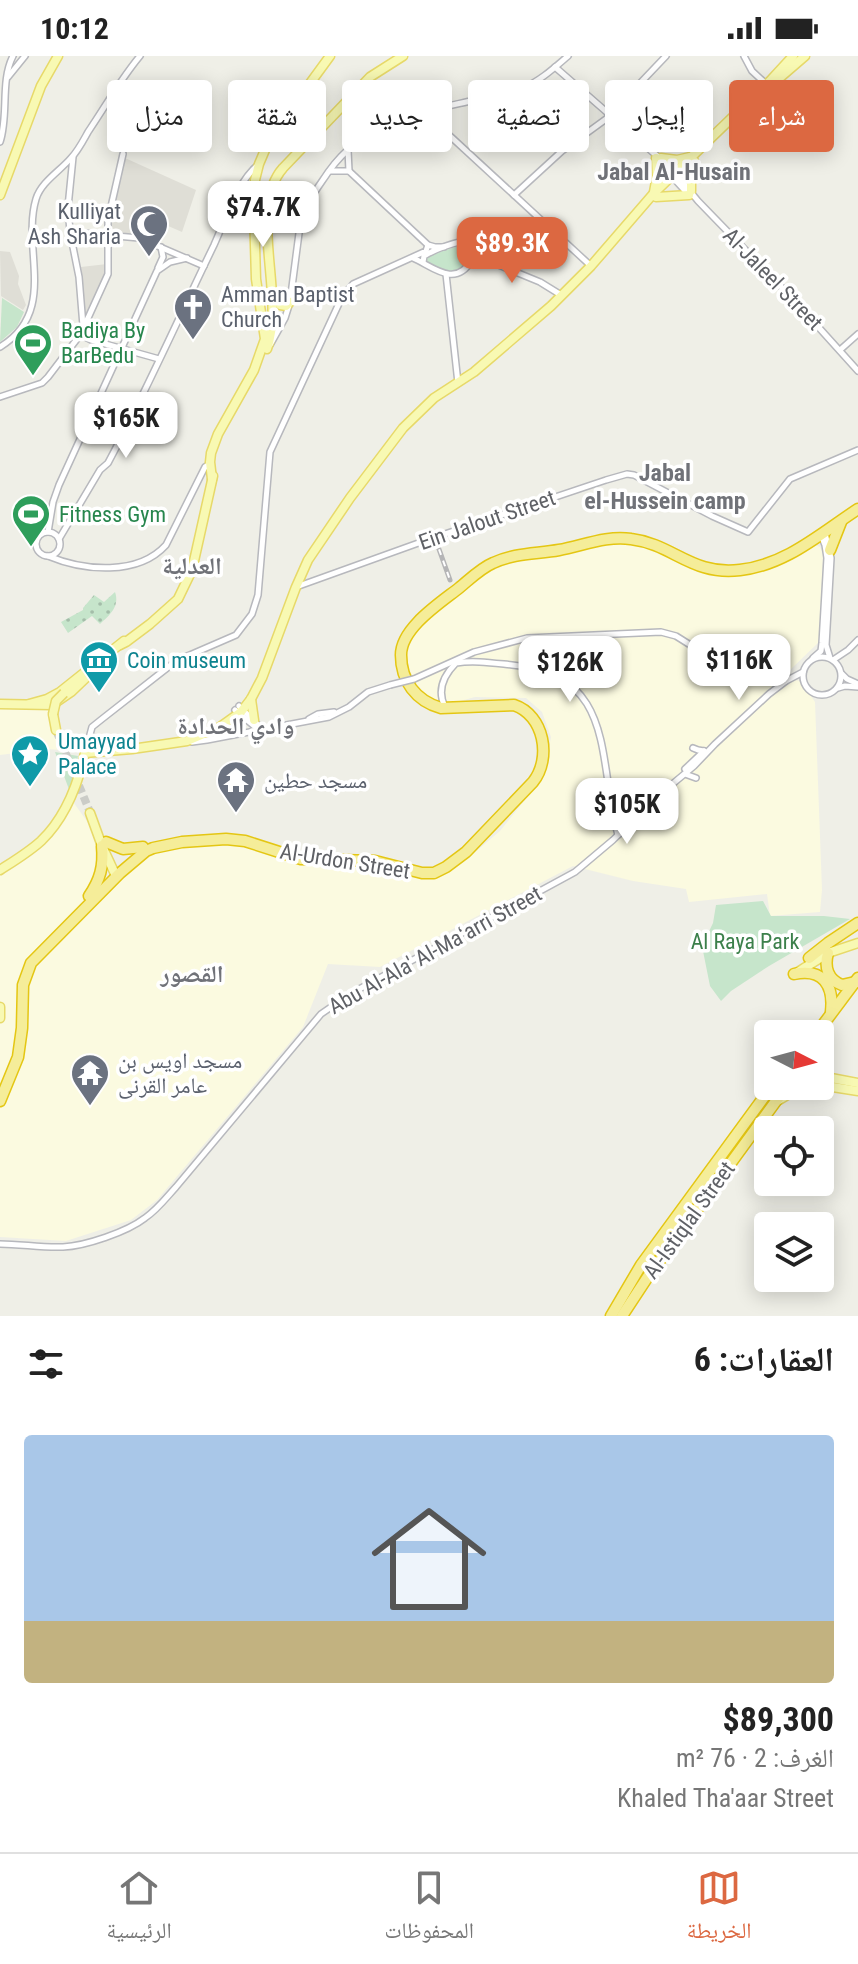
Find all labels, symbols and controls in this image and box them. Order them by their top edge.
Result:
text: 10:12 [40,11,109,46]
chip: منزل [107,80,212,152]
chip: شقة [228,80,326,152]
chip: جديد [342,80,452,152]
chip: تصفية [468,80,589,152]
chip: إيجار [605,80,713,152]
chip: شراء [729,80,834,152]
district label: Jabal Al-Husain [597,158,751,186]
pin: $74.7K [198,181,328,249]
text: $74.7K [226,192,300,222]
place label: Kulliyat Ash Sharia [28,199,121,249]
mosque icon: Kulliyat Ash Sharia [128,203,170,258]
pin: $89.3K [447,217,577,285]
street label: Al-Jaleel Street [718,223,828,335]
text: $89.3K [475,228,549,258]
place label: Amman Baptist Church [221,282,355,332]
church icon: Amman Baptist Church [172,286,214,341]
place label: Badiya By BarBedu [61,318,145,368]
sports icon: Badiya By BarBedu [12,322,54,377]
pin: $165K [70,392,182,460]
text: $165K [93,403,159,433]
district label: Jabal el-Hussein camp [584,459,746,515]
street label: Ein Jalout Street [415,485,559,555]
sports icon: Fitness Gym [10,493,52,548]
place label: Fitness Gym [59,502,166,527]
district label: العدلية [162,552,222,580]
pin: $116K [683,634,795,702]
pin: $126K [514,636,626,704]
museum icon: Coin museum [78,639,120,694]
text: $116K [706,645,772,675]
text: $126K [537,647,603,677]
place label: Coin museum [127,648,246,673]
district label: وادي الحدادة [178,712,294,745]
place label: Umayyad Palace [58,729,137,779]
place icon: Umayyad Palace [9,733,51,788]
temple icon: مسجد حطين [215,759,257,814]
place label: مسجد حطين [264,768,367,794]
pin: $105K [571,778,683,846]
text: $105K [594,789,660,819]
street label: Al-Urdon Street [278,838,412,884]
street label: Abu Al-Ala' Al-Maʻarri Street [324,881,546,1019]
park label: Al Raya Park [691,929,799,954]
district label: القصور [160,960,223,988]
north arrow [754,1020,834,1100]
map controls [754,1020,834,1292]
place label: مسجد اويس بن عامر القرنى [118,1048,242,1099]
temple icon: مسجد اويس بن عامر القرنى [69,1052,111,1107]
button: locate [754,1116,834,1196]
street label: Al-Istiqlal Street [638,1157,740,1283]
button: layers [754,1212,834,1292]
text: العقارات: 6 [694,1339,834,1379]
icon: filters [24,1342,68,1386]
icon: home [357,1487,501,1631]
text: $89,300 [723,1699,834,1739]
text: الغرف: 2 · 76 m² [676,1743,834,1773]
text: Khaled Tha'aar Street [617,1783,834,1813]
tab: الرئيسية [106,1866,172,1952]
tab: المحفوظات [384,1866,474,1952]
tab: الخريطة [687,1866,752,1952]

